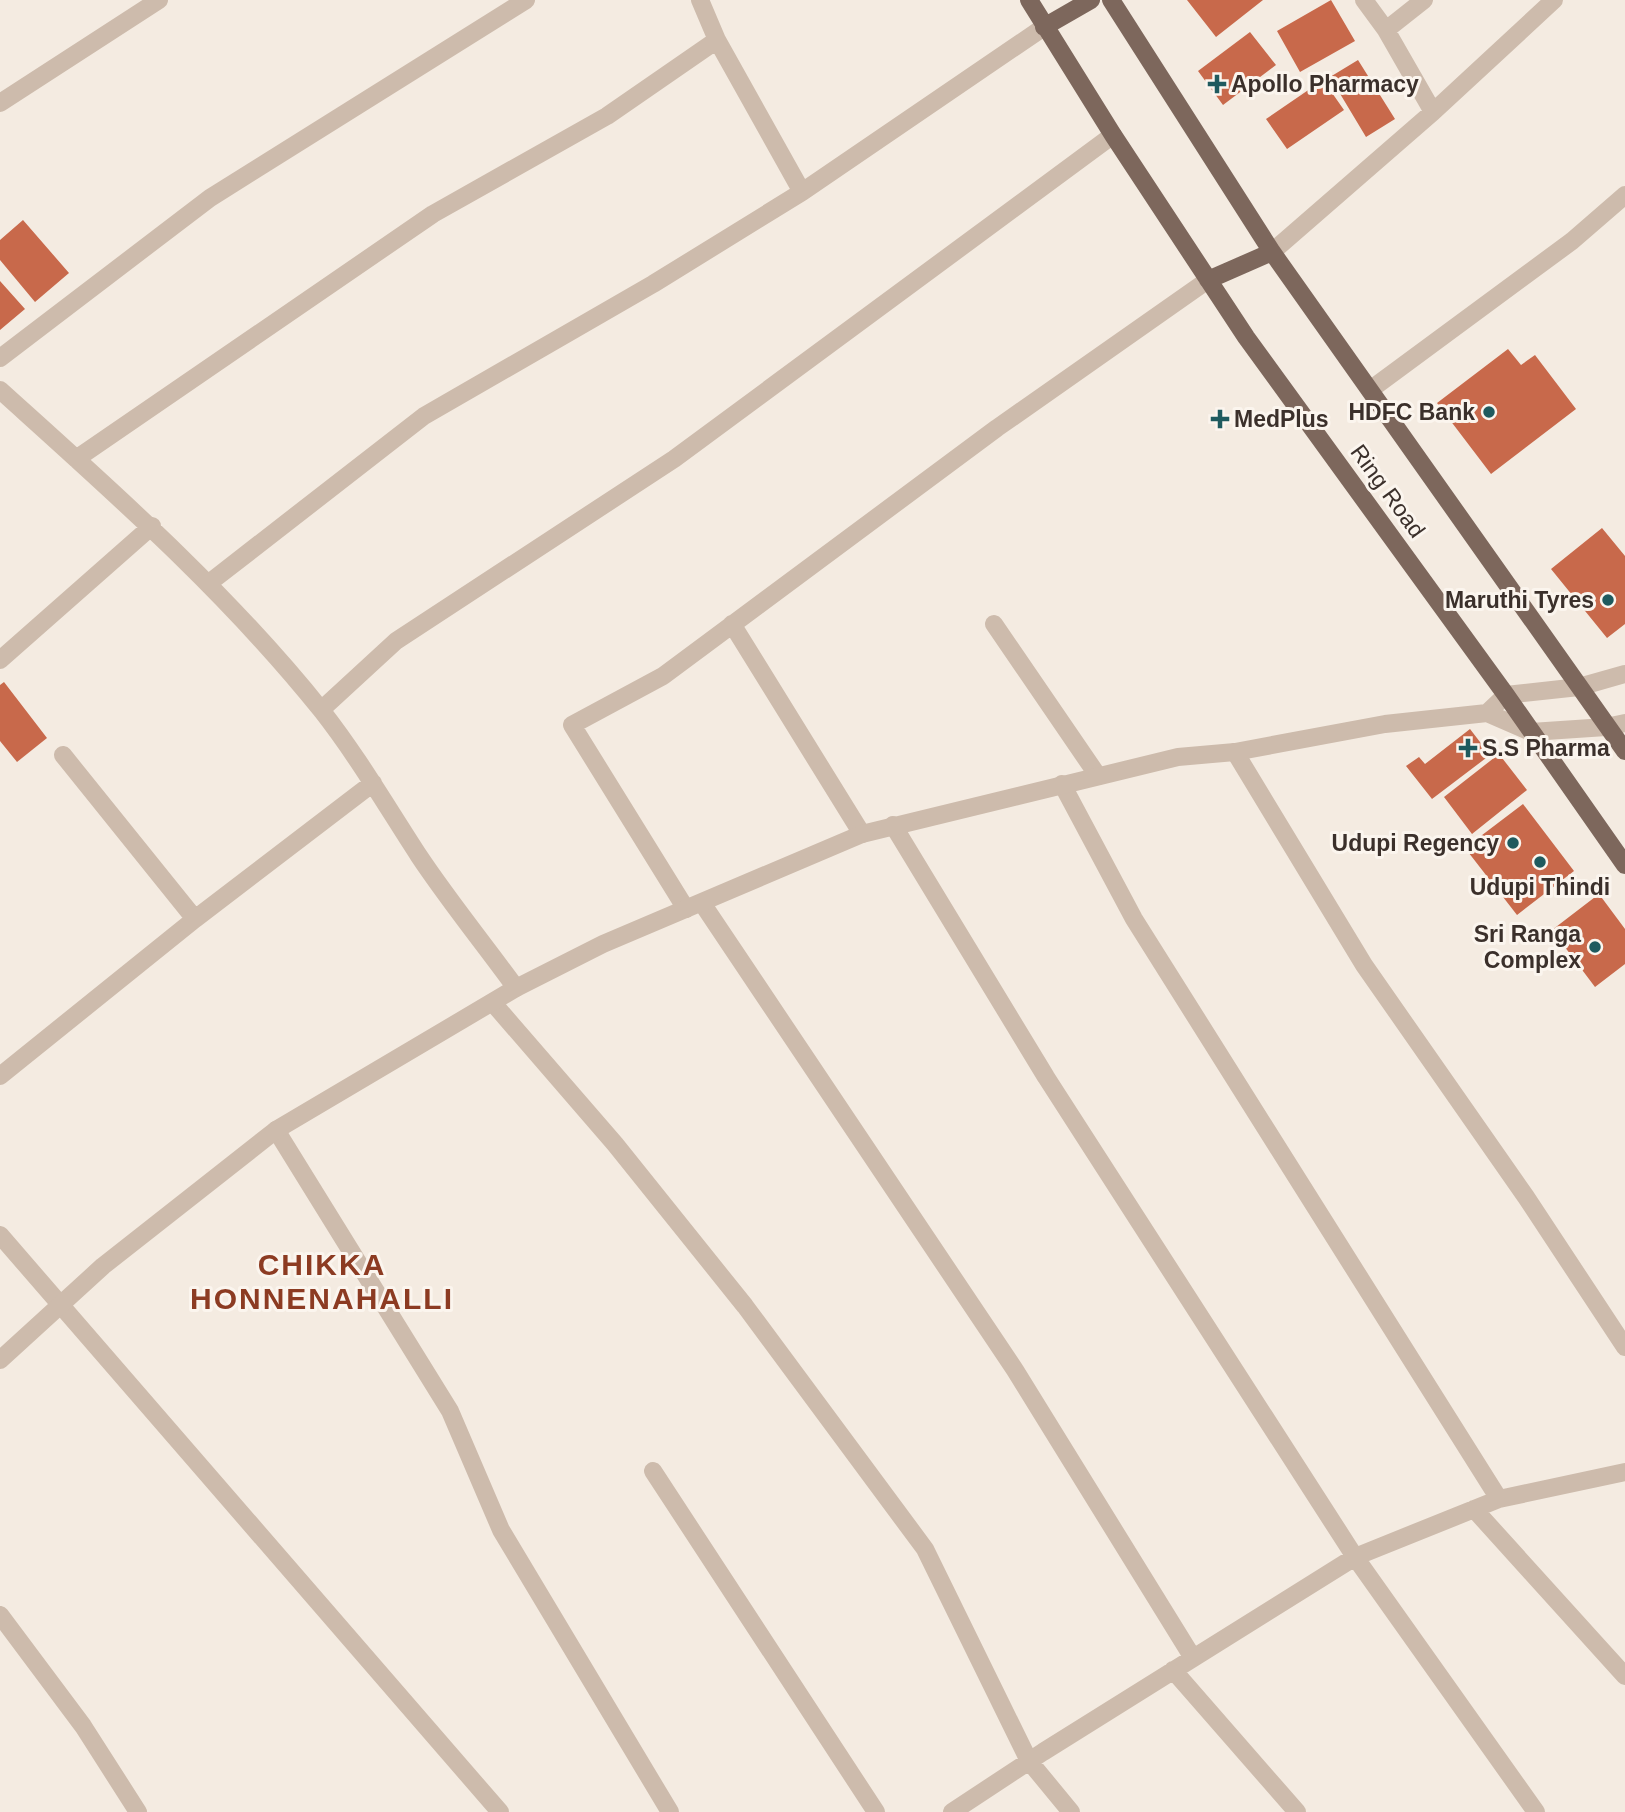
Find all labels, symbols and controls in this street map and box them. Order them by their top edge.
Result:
place label: Apollo Pharmacy [1231,71,1419,97]
marker: Apollo Pharmacy [1209,76,1225,92]
place label: HDFC Bank [1348,399,1475,425]
marker: HDFC Bank [1481,404,1497,420]
place label: MedPlus [1234,406,1329,432]
marker: MedPlus [1212,411,1228,427]
street label: Ring Road [1346,439,1430,543]
place label: Maruthi Tyres [1445,587,1594,613]
marker: Maruthi Tyres [1600,592,1616,608]
place label: S.S Pharma [1482,735,1610,761]
marker: S.S Pharma [1460,740,1476,756]
place label: Udupi Regency [1332,830,1499,856]
marker: Udupi Regency [1505,835,1521,851]
marker: Udupi Thindi [1532,854,1548,870]
place label: Udupi Thindi [1470,874,1610,900]
place label: Sri Ranga Complex [1474,921,1581,973]
marker: Sri Ranga Complex [1587,939,1603,955]
district label: CHIKKA HONNENAHALLI [190,1248,454,1315]

